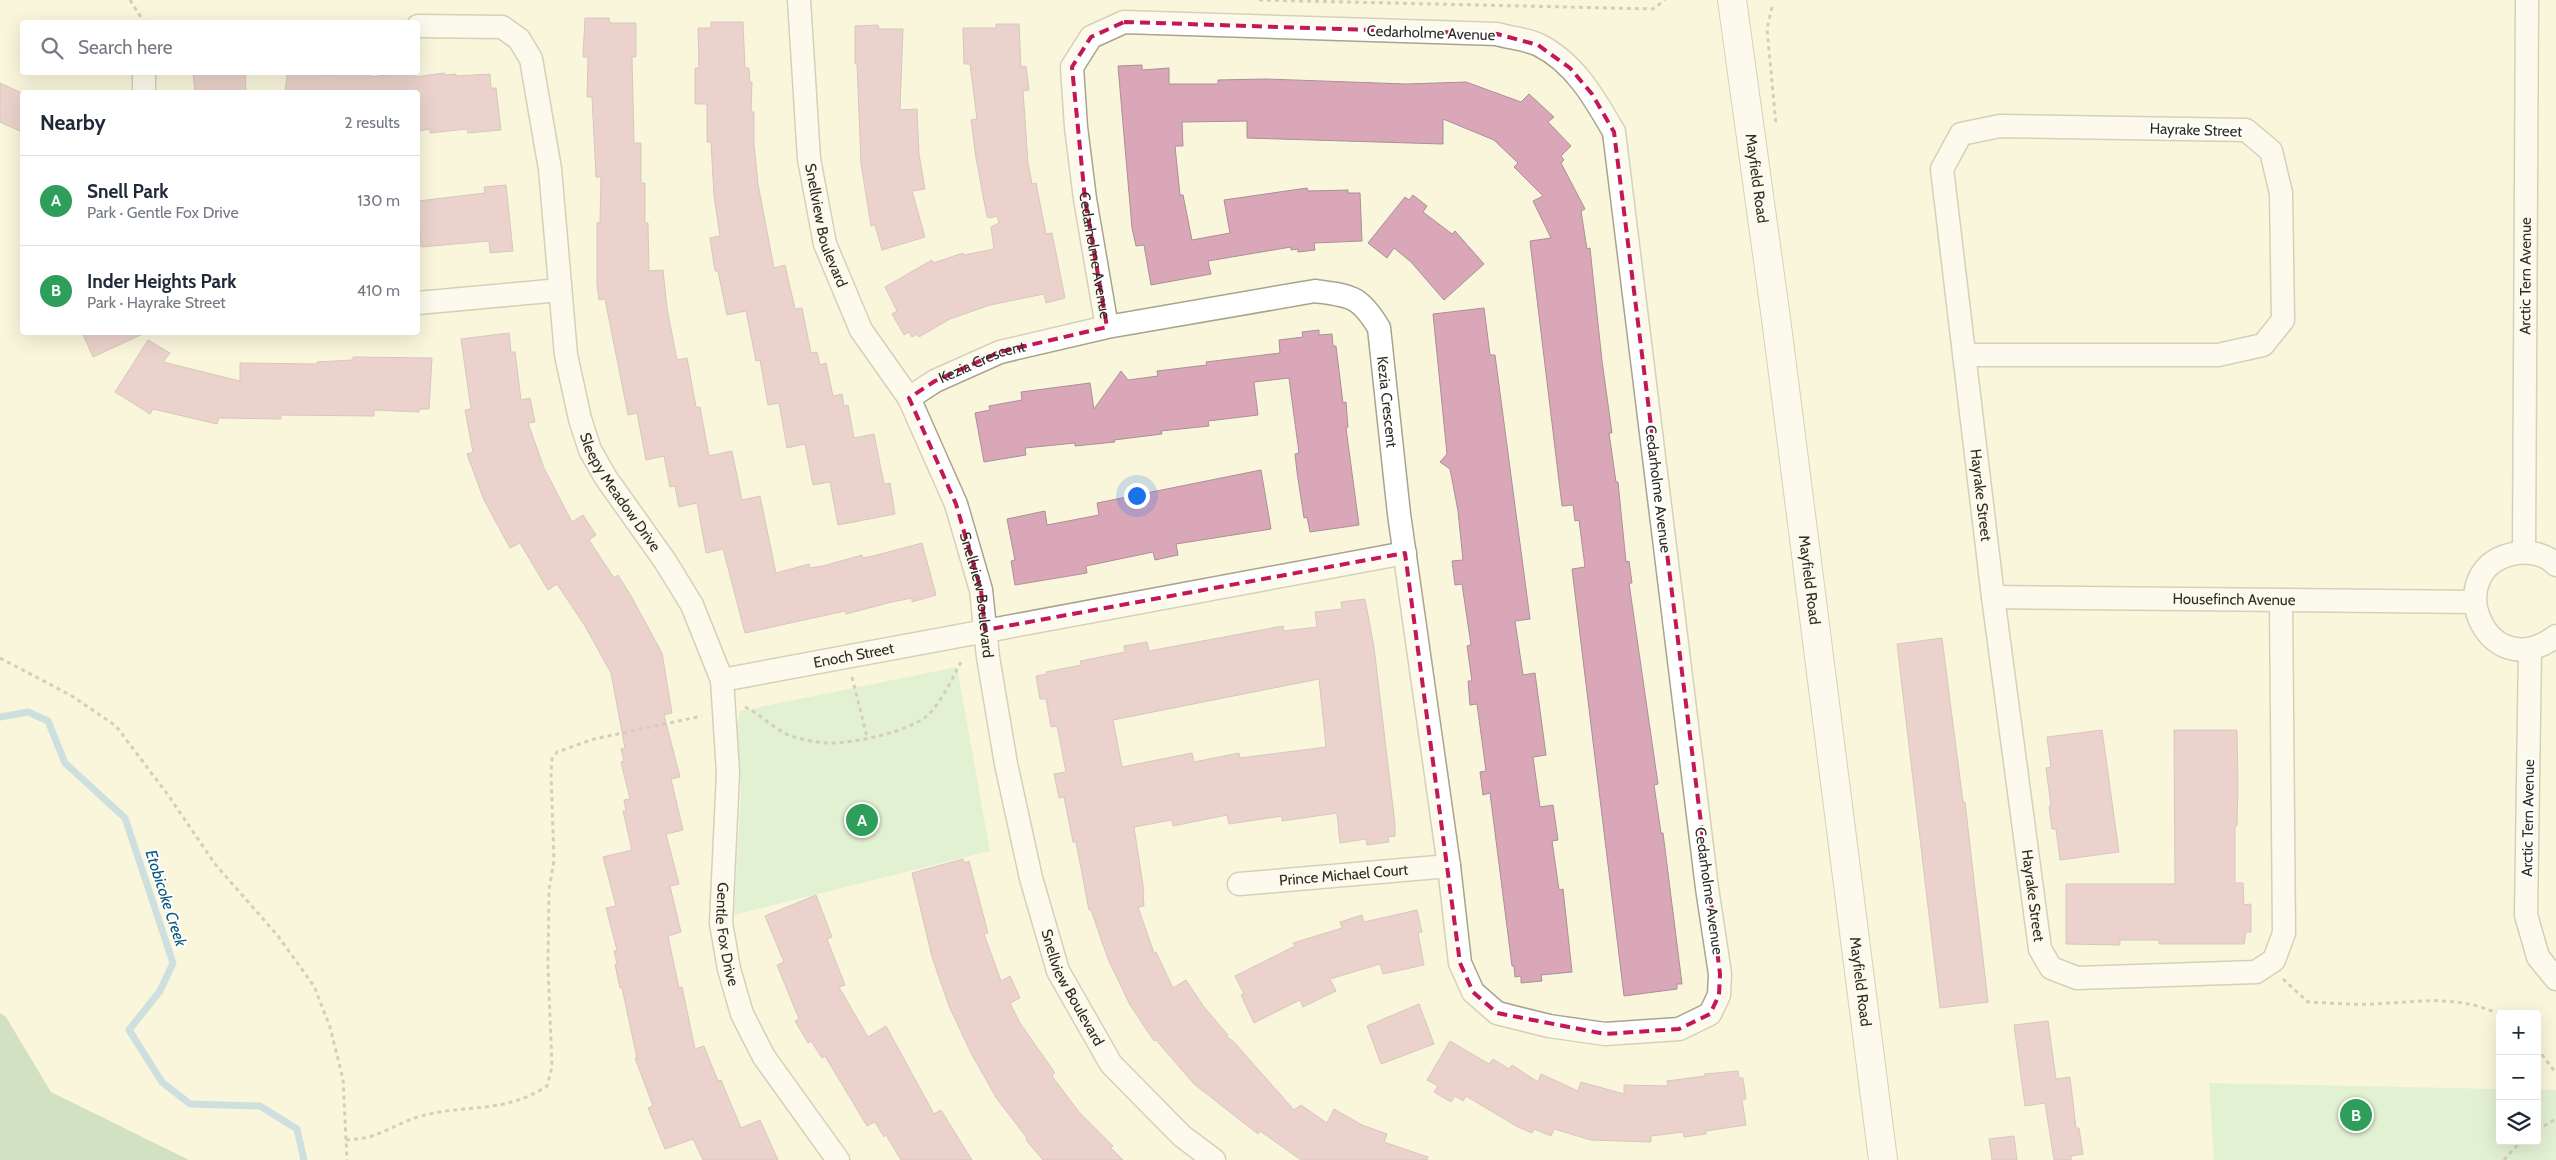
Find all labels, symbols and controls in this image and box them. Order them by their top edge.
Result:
search box [20,20,420,75]
street label: Cedarholme Avenue [1366,22,1496,44]
icon: search [38,34,66,62]
text: Search here [78,36,172,59]
text: Nearby [40,110,106,135]
text: 2 results [344,113,400,132]
street label: Hayrake Street [2149,119,2243,141]
street label: Mayfield Road [1742,132,1772,224]
street label: Snellview Boulevard [801,162,851,290]
text: Snell Park [87,180,168,203]
text: A [51,191,61,210]
text: 130 m [357,191,400,210]
street label: Cedarholme Avenue [1075,191,1115,321]
text: Park · Gentle Fox Drive [87,203,239,222]
street label: Arctic Tern Avenue [2516,217,2535,335]
text: Inder Heights Park [87,270,237,293]
text: B [51,281,61,300]
text: 410 m [357,281,400,300]
text: Park · Hayrake Street [87,293,226,312]
street label: Kezia Crescent [936,337,1027,387]
street label: Kezia Crescent [1373,355,1401,449]
street label: Cedarholme Avenue [1641,424,1675,554]
street label: Sleepy Meadow Drive [576,431,665,555]
street label: Hayrake Street [1966,448,1995,542]
your location [1124,483,1150,509]
street label: Snellview Boulevard [956,530,997,659]
street label: Mayfield Road [1795,534,1824,626]
street label: Housefinch Avenue [2172,590,2296,609]
street label: Enoch Street [812,639,896,672]
street label: Arctic Tern Avenue [2518,759,2538,877]
pin: A [846,801,878,839]
street label: Cedarholme Avenue [1691,826,1727,956]
water label: Etobicoke Creek [141,847,191,950]
street label: Hayrake Street [2018,849,2048,943]
street label: Prince Michael Court [1278,861,1409,890]
street label: Gentle Fox Drive [712,882,743,988]
street label: Snellview Boulevard [1037,927,1108,1049]
street label: Mayfield Road [1846,936,1875,1027]
map controls [2496,1010,2541,1145]
button: + [2496,1010,2541,1055]
button: − [2496,1055,2541,1100]
pin: B [2340,1096,2372,1134]
button: layers [2496,1100,2541,1145]

